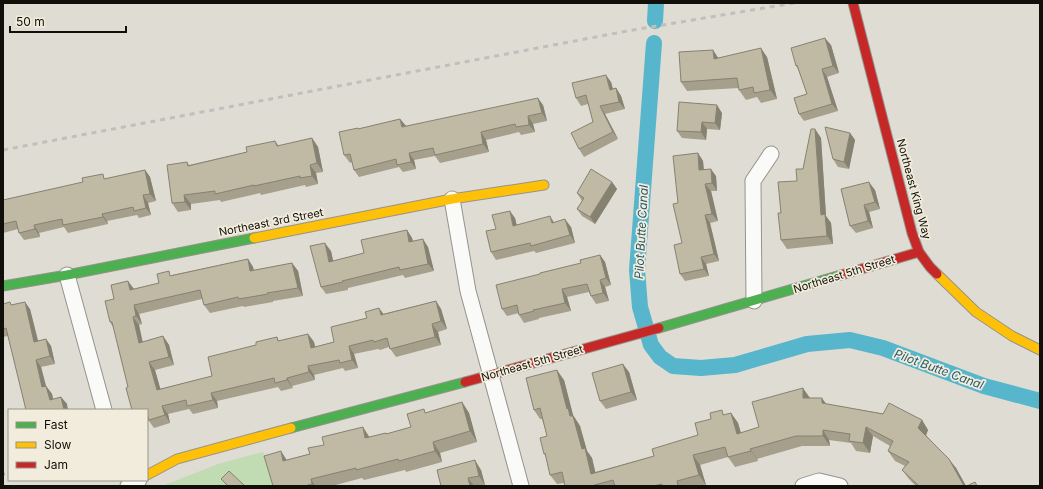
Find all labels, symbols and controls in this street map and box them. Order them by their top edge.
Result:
scale bar [10,8,126,34]
text: 50 m [16,14,45,29]
street label: Northeast King Way [894,137,934,241]
water label: Pilot Butte Canal [631,184,651,279]
street label: Northeast 3rd Street [218,205,325,239]
street label: Northeast 5th Street [792,252,897,296]
street label: Northeast 5th Street [479,342,585,384]
water label: Pilot Butte Canal [892,346,986,392]
legend [8,409,148,481]
text: Fast [44,417,68,432]
text: Slow [44,437,72,452]
text: Jam [44,457,68,472]

